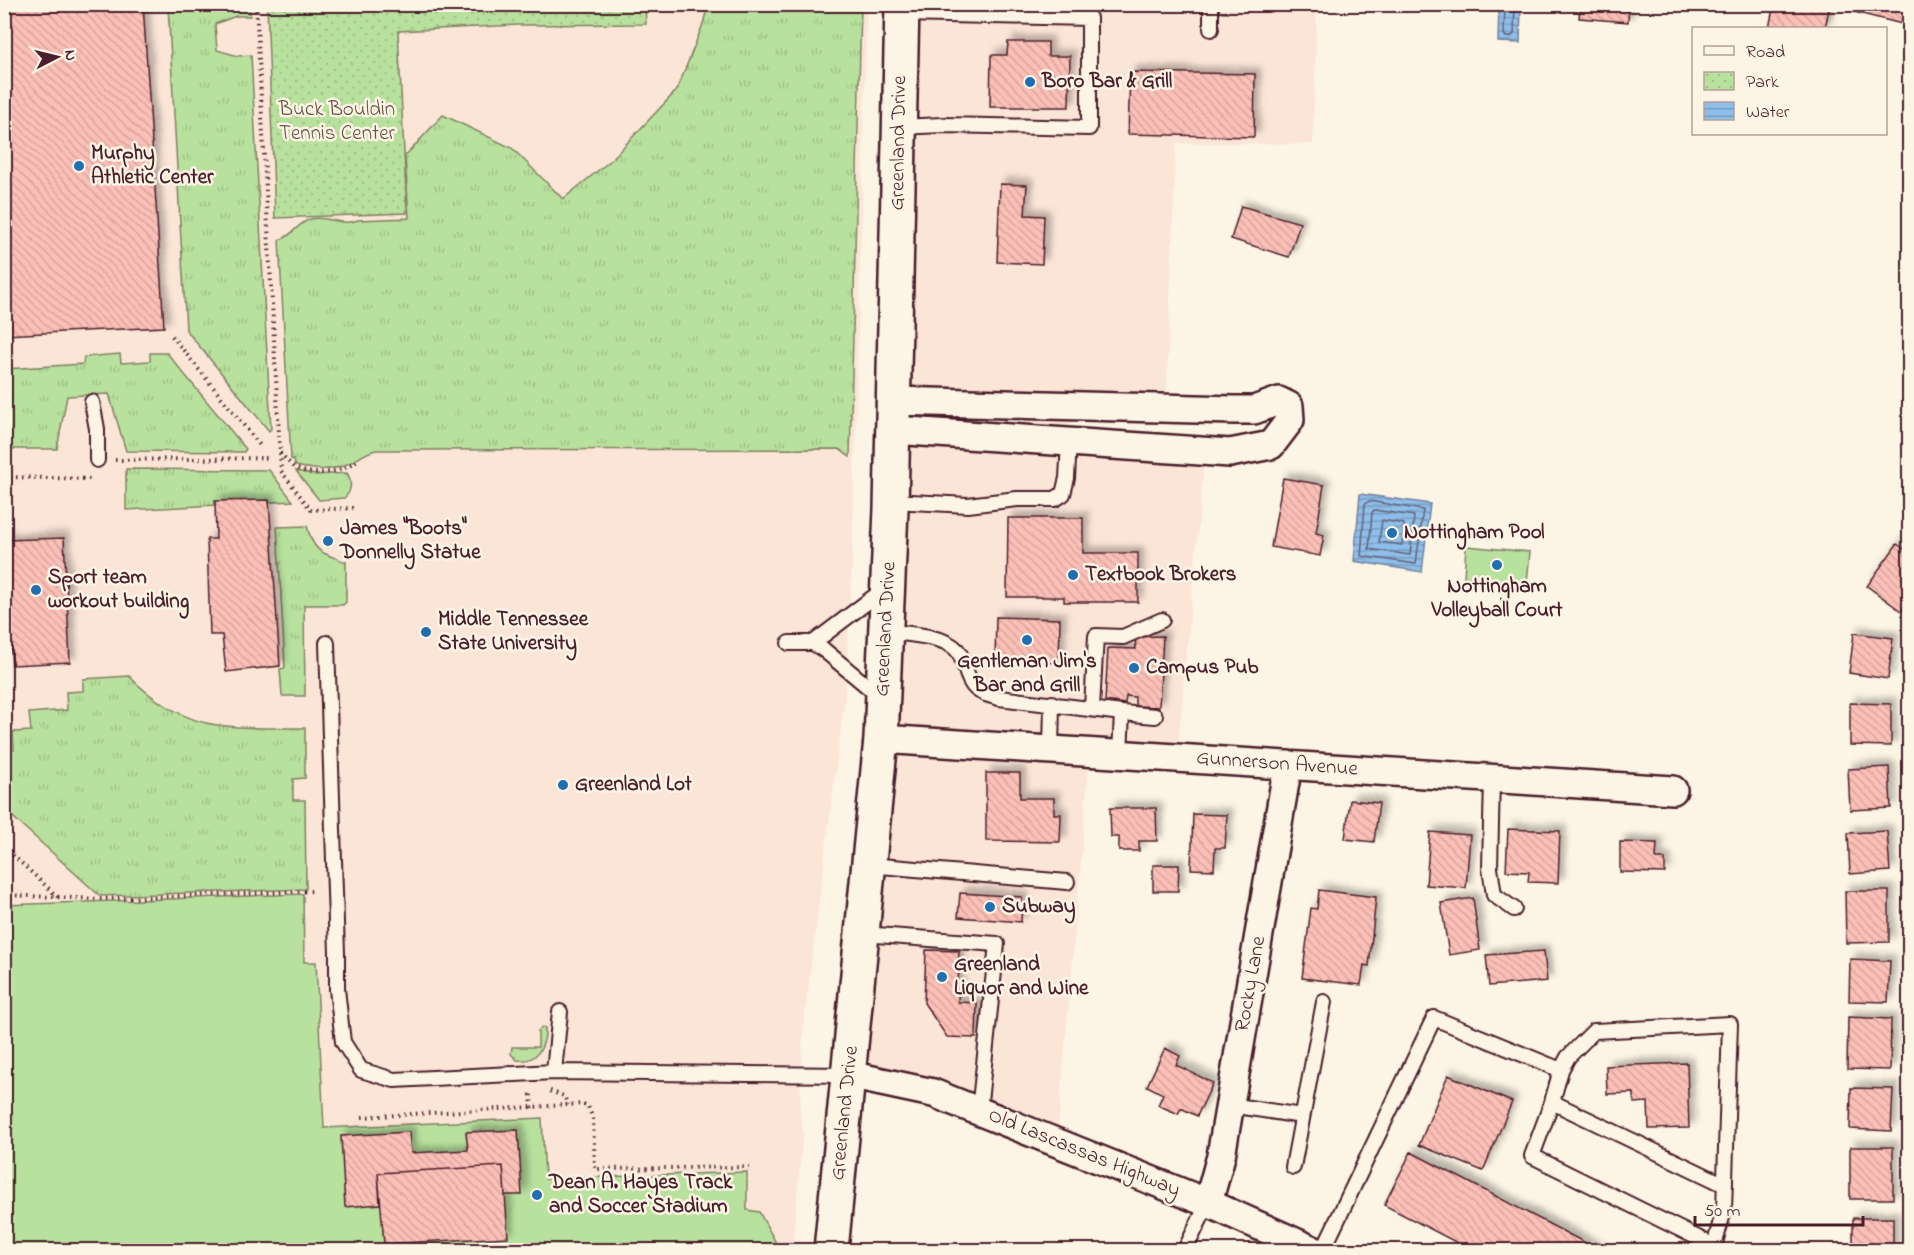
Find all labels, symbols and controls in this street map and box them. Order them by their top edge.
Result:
north arrow [27,27,87,87]
legend [1692,27,1887,135]
text: Road [1746,40,1785,66]
text: N [57,49,82,62]
place label: Boro Bar & Grill [1041,67,1173,97]
text: Park [1746,70,1779,96]
street label: Greenland Drive [883,75,915,211]
marker: Boro Bar & Grill [1023,75,1037,89]
park label: Buck Bouldin Tennis Center [278,95,396,149]
text: Water [1746,100,1790,126]
place label: Murphy Athletic Center [91,139,214,193]
marker: Murphy Athletic Center [72,159,86,173]
place label: James "Boots" Donnelly Statue [339,514,481,570]
place label: Nottingham Pool [1404,518,1545,550]
marker: Nottingham Pool [1385,526,1399,540]
marker: James "Boots" Donnelly Statue [321,534,335,548]
marker: Nottingham Volleyball Court [1490,558,1504,572]
street label: Greenland Drive [867,560,905,697]
place label: Textbook Brokers [1085,560,1237,590]
place label: Sport team workout building [48,563,189,619]
marker: Textbook Brokers [1066,568,1080,582]
place label: Nottingham Volleyball Court [1431,572,1563,628]
marker: Sport team workout building [29,583,43,597]
place label: Middle Tennessee State University [438,605,589,661]
marker: Middle Tennessee State University [419,625,433,639]
marker: Gentleman Jim's Bar and Grill [1020,633,1034,647]
place label: Gentleman Jim's Bar and Grill [957,647,1097,701]
place label: Campus Pub [1146,653,1259,683]
marker: Campus Pub [1127,661,1141,675]
street label: Gunnerson Avenue [1195,743,1359,785]
place label: Greenland Lot [575,770,693,800]
marker: Greenland Lot [556,778,570,792]
place label: Subway [1002,892,1076,924]
marker: Subway [983,900,997,914]
street label: Rocky Lane [1228,933,1276,1035]
place label: Greenland Liquor and Wine [954,950,1089,1004]
marker: Greenland Liquor and Wine [935,970,949,984]
street label: Greenland Drive [823,1044,867,1182]
street label: Old Lascassas Highway [983,1101,1185,1207]
place label: Dean A. Hayes Track and Soccer Stadium [548,1168,733,1222]
marker: Dean A. Hayes Track and Soccer Stadium [530,1188,544,1202]
scale bar [1695,1189,1863,1227]
text: 50 m [1704,1199,1741,1225]

